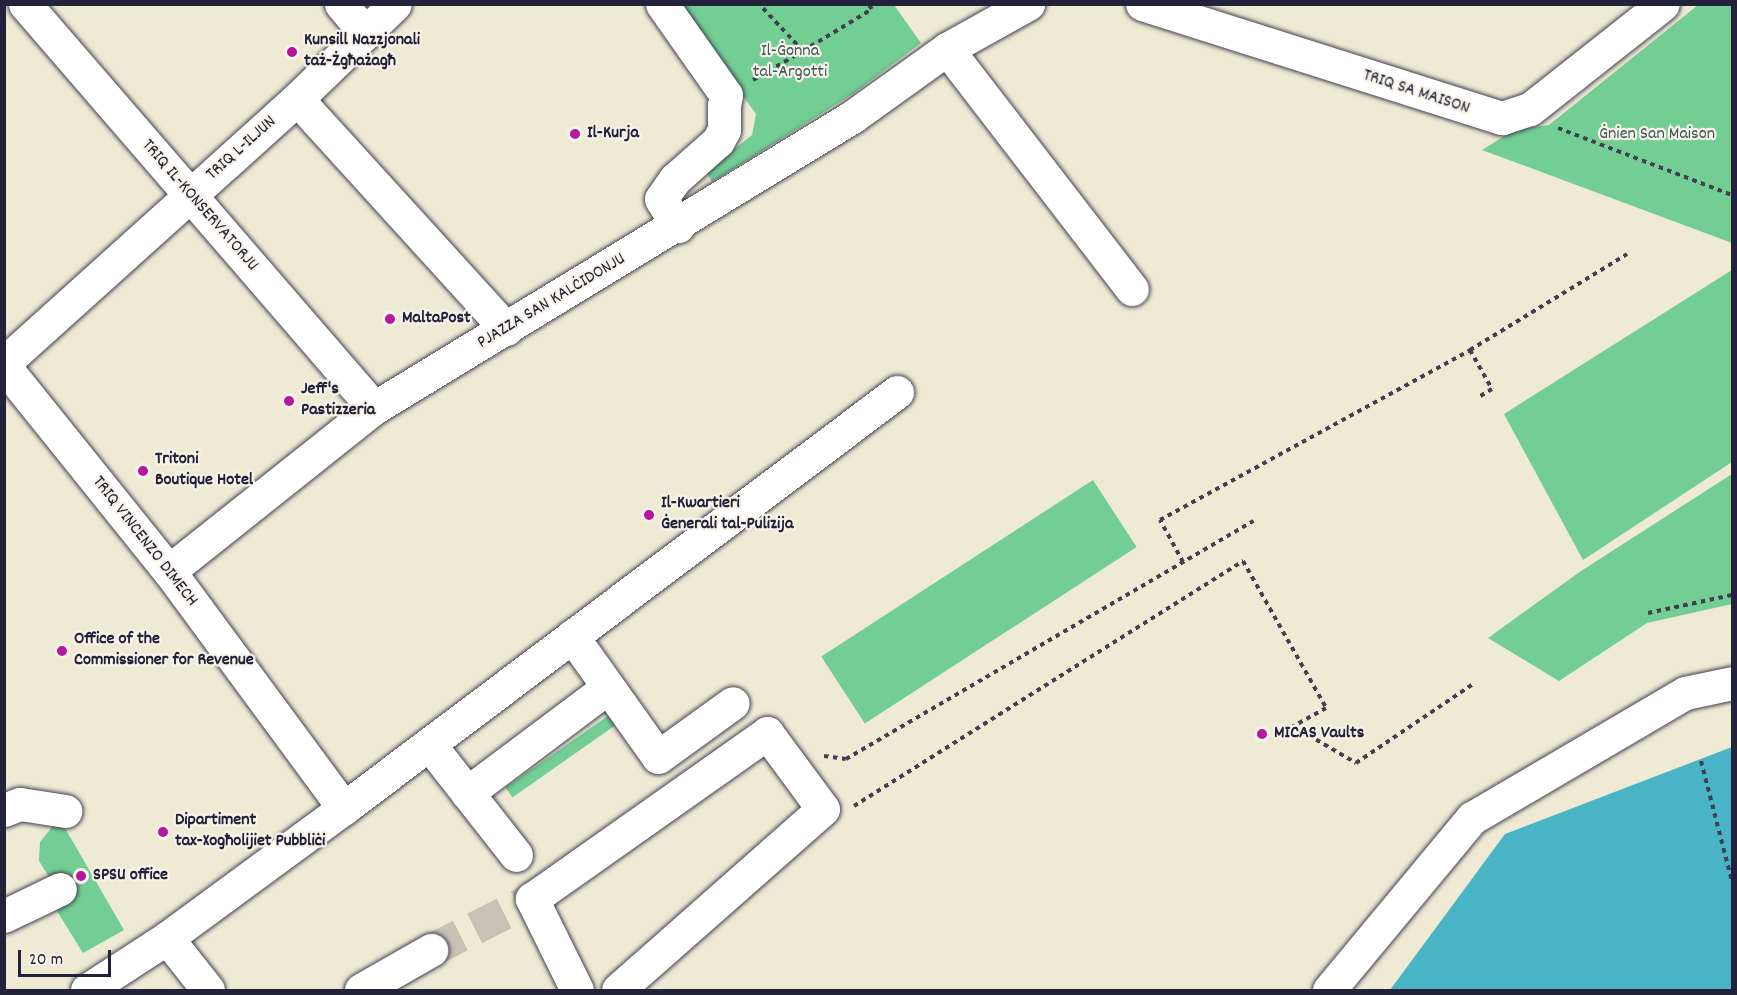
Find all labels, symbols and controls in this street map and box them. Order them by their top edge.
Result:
place label: Kunsill Nazzjonali taż-Żgħażagħ [304,31,420,74]
park label: Il-Ġonna tal-Argotti [753,42,827,84]
marker: Kunsill Nazzjonali taż-Żgħażagħ [285,45,299,59]
street label: TRIQ SA MAISON [1360,66,1472,120]
street label: TRIQ L-ILJUN [203,112,281,186]
place label: Il-Kurja [587,123,639,145]
park label: Ġnien San Maison [1599,124,1715,146]
marker: Il-Kurja [568,127,582,141]
street label: TRIQ IL-KONSERVATORJU [136,136,262,276]
street label: PJAZZA SAN KALĊIDONJU [474,249,630,355]
place label: MaltaPost [402,308,471,330]
marker: MaltaPost [383,312,397,326]
place label: Jeff's Pastizzeria [301,380,375,422]
marker: Jeff's Pastizzeria [282,394,296,408]
place label: Tritoni Boutique Hotel [155,450,253,492]
marker: Tritoni Boutique Hotel [136,464,150,478]
street label: TRIQ VINCENZO DIMECH [86,473,202,611]
place label: Il-Kwartieri Ġenerali tal-Pulizija [661,494,793,536]
marker: Il-Kwartieri Ġenerali tal-Pulizija [642,508,656,522]
place label: Office of the Commissioner for Revenue [74,630,254,672]
marker: Office of the Commissioner for Revenue [55,644,69,658]
place label: MICAS Vaults [1274,723,1364,745]
marker: MICAS Vaults [1255,727,1269,741]
place label: Dipartiment tax-Xogħolijiet Pubbliċi [175,811,325,854]
marker: Dipartiment tax-Xogħolijiet Pubbliċi [156,825,170,839]
place label: SPSU office [93,865,168,887]
marker: SPSU office [74,869,88,883]
scale bar [21,938,114,976]
text: 20 m [29,948,63,973]

